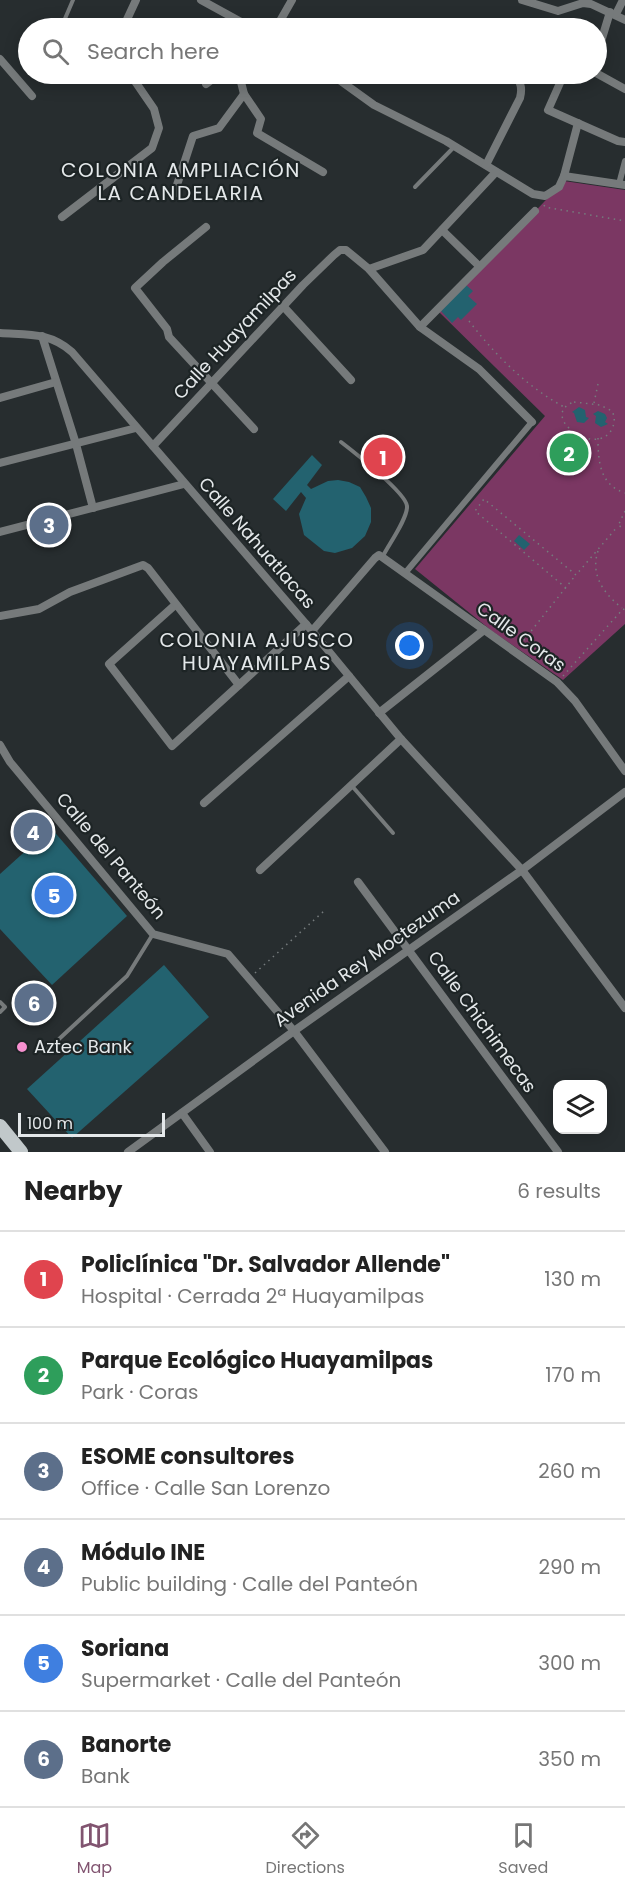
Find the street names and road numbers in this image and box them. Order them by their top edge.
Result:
street label: Calle Huayamilpas [167,263,302,405]
street label: Calle Nahuatlacas [193,472,321,614]
street label: Calle Coras [472,596,571,677]
street label: Calle del Panteón [51,787,172,924]
street label: Avenida Rey Moctezuma [269,885,465,1032]
street label: Calle Chichimecas [422,946,542,1098]

